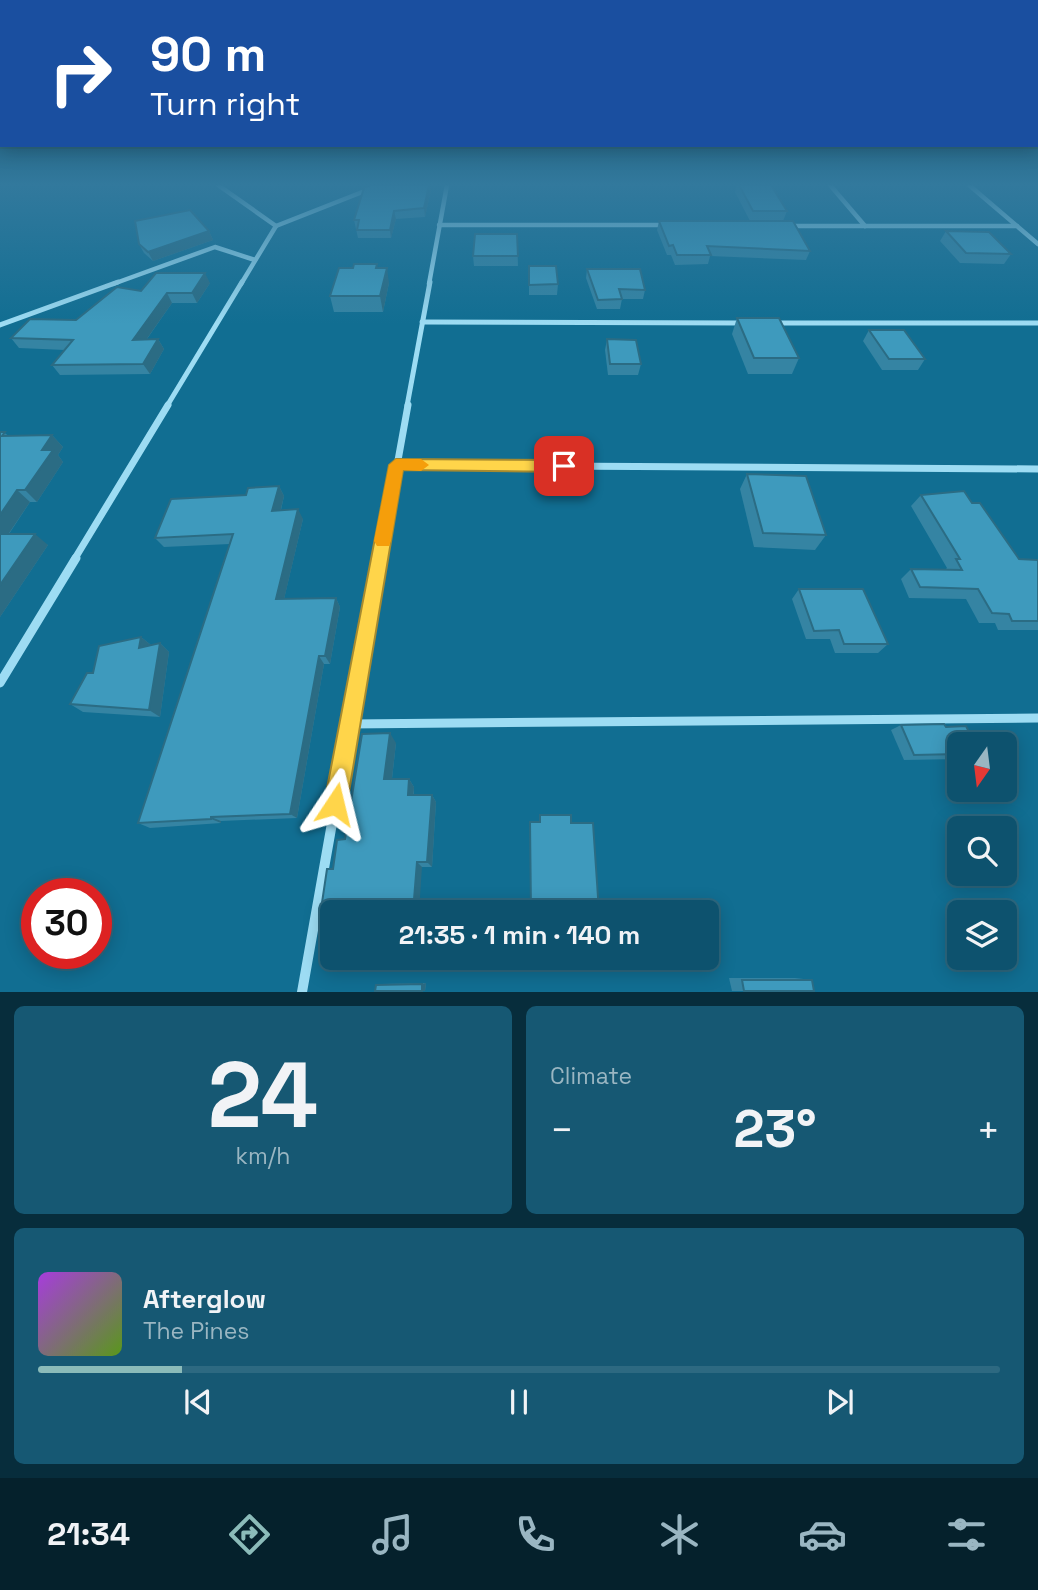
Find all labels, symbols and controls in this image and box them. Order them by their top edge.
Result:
text: 90 m [150,23,266,85]
icon: right [35,28,126,119]
text: Turn right [150,84,300,124]
pin [534,436,594,496]
icon: arrive [545,447,583,485]
north arrow [947,732,1017,802]
map controls [947,732,1017,970]
position arrow [298,767,372,841]
button: search [947,816,1017,886]
speed limit sign: 30 [21,878,112,969]
button: layers [947,900,1017,970]
text: 21:35 · 1 min · 140 m [399,918,640,952]
text: 24 [208,1037,318,1154]
text: Climate [550,1061,632,1091]
text: 23° [734,1096,817,1162]
text: − [550,1106,574,1154]
text: + [976,1106,1000,1154]
text: km/h [236,1141,290,1171]
text: Afterglow [143,1282,266,1316]
text: The Pines [143,1316,249,1346]
icon: previous [179,1383,217,1421]
icon: pause [500,1383,538,1421]
icon: next [821,1383,859,1421]
icon: directions [225,1510,274,1559]
icon: music [368,1510,417,1559]
icon: phone [511,1510,560,1559]
icon: climate [655,1510,704,1559]
icon: car [798,1510,847,1559]
icon: filters [942,1510,991,1559]
text: 21:34 [47,1514,130,1554]

